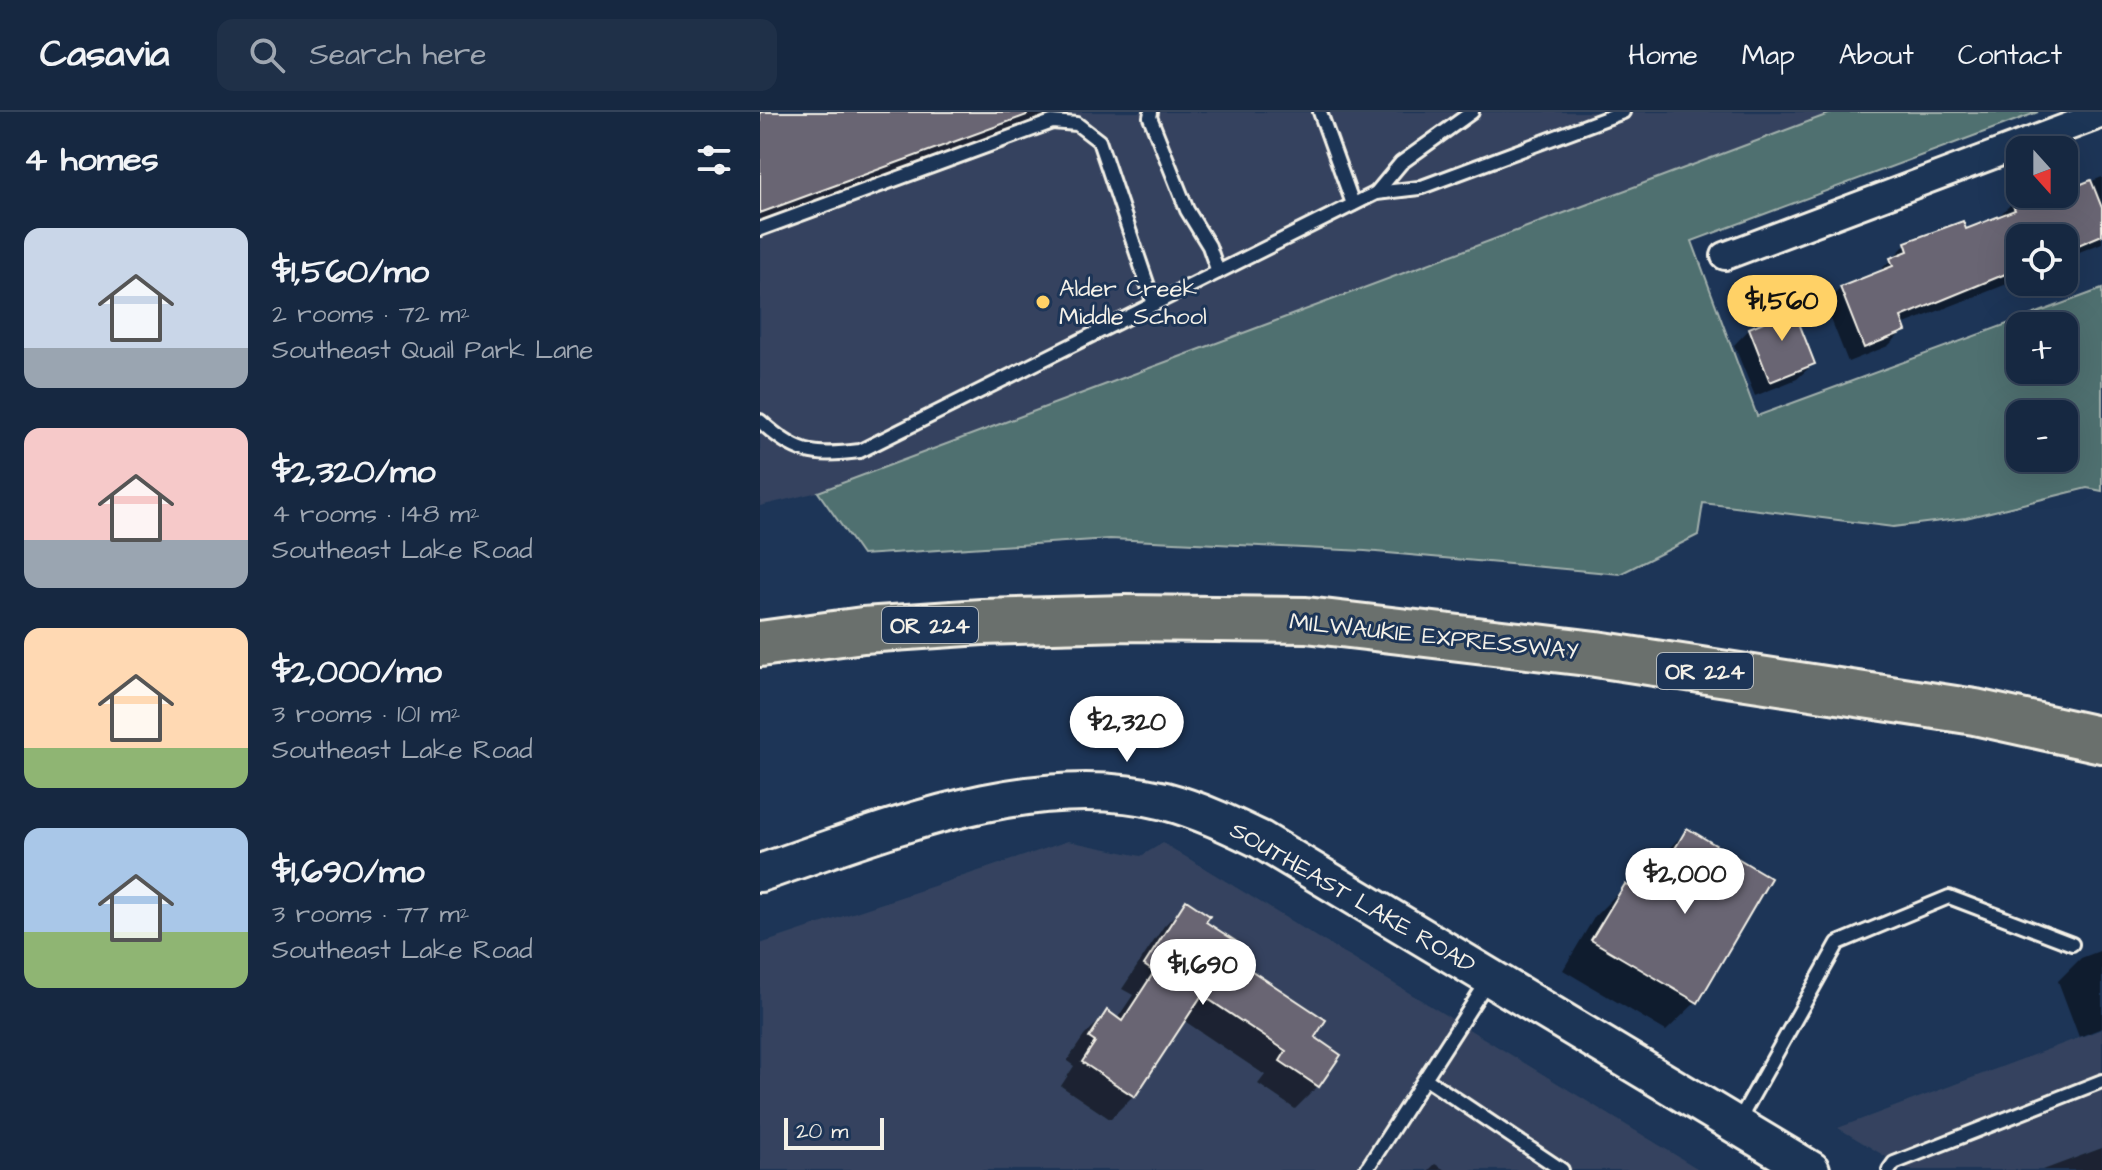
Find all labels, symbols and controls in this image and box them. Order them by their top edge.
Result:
search box [217,19,777,91]
text: Casavia [40,29,169,81]
icon: search [245,33,289,77]
text: Search here [309,34,486,76]
text: Home [1628,36,1698,75]
text: Map [1742,36,1795,75]
text: About [1839,36,1914,75]
text: Contact [1958,36,2062,75]
text: 4 homes [24,136,159,184]
north arrow [2006,136,2078,208]
map controls [2006,136,2078,472]
icon: filters [692,138,736,182]
button: locate [2006,224,2078,296]
text: $1,560/mo [272,248,429,296]
icon: home [88,260,184,356]
place label: Alder Creek Middle School [1059,272,1207,334]
pin: $1,560 [1717,275,1847,343]
text: $1,560 [1745,283,1819,319]
marker: Alder Creek Middle School [1034,293,1052,311]
text: 2 rooms · 72 m² [272,296,470,332]
button: + [2006,312,2078,384]
text: Southeast Quail Park Lane [272,332,593,368]
button: − [2006,400,2078,472]
text: $2,320/mo [272,448,436,496]
icon: home [88,460,184,556]
text: 4 rooms · 148 m² [272,496,480,532]
text: Southeast Lake Road [272,532,533,568]
street label: MILWAUKIE EXPRESSWAY [1288,605,1580,669]
road number: OR 224 [882,607,978,643]
text: $2,000/mo [272,648,442,696]
road number: OR 224 [1657,653,1753,689]
icon: home [88,660,184,756]
text: 3 rooms · 101 m² [272,696,460,732]
pin: $2,320 [1062,696,1192,764]
text: $2,320 [1088,704,1166,740]
text: Southeast Lake Road [272,732,533,768]
street label: SOUTHEAST LAKE ROAD [1223,814,1482,982]
text: $1,690/mo [272,848,425,896]
pin: $2,000 [1620,848,1750,916]
text: $2,000 [1643,856,1727,892]
icon: home [88,860,184,956]
text: 3 rooms · 77 m² [272,896,469,932]
text: Southeast Lake Road [272,932,533,968]
pin: $1,690 [1138,939,1268,1007]
text: $1,690 [1168,947,1238,983]
scale bar [784,1114,884,1150]
text: 20 m [796,1116,848,1147]

